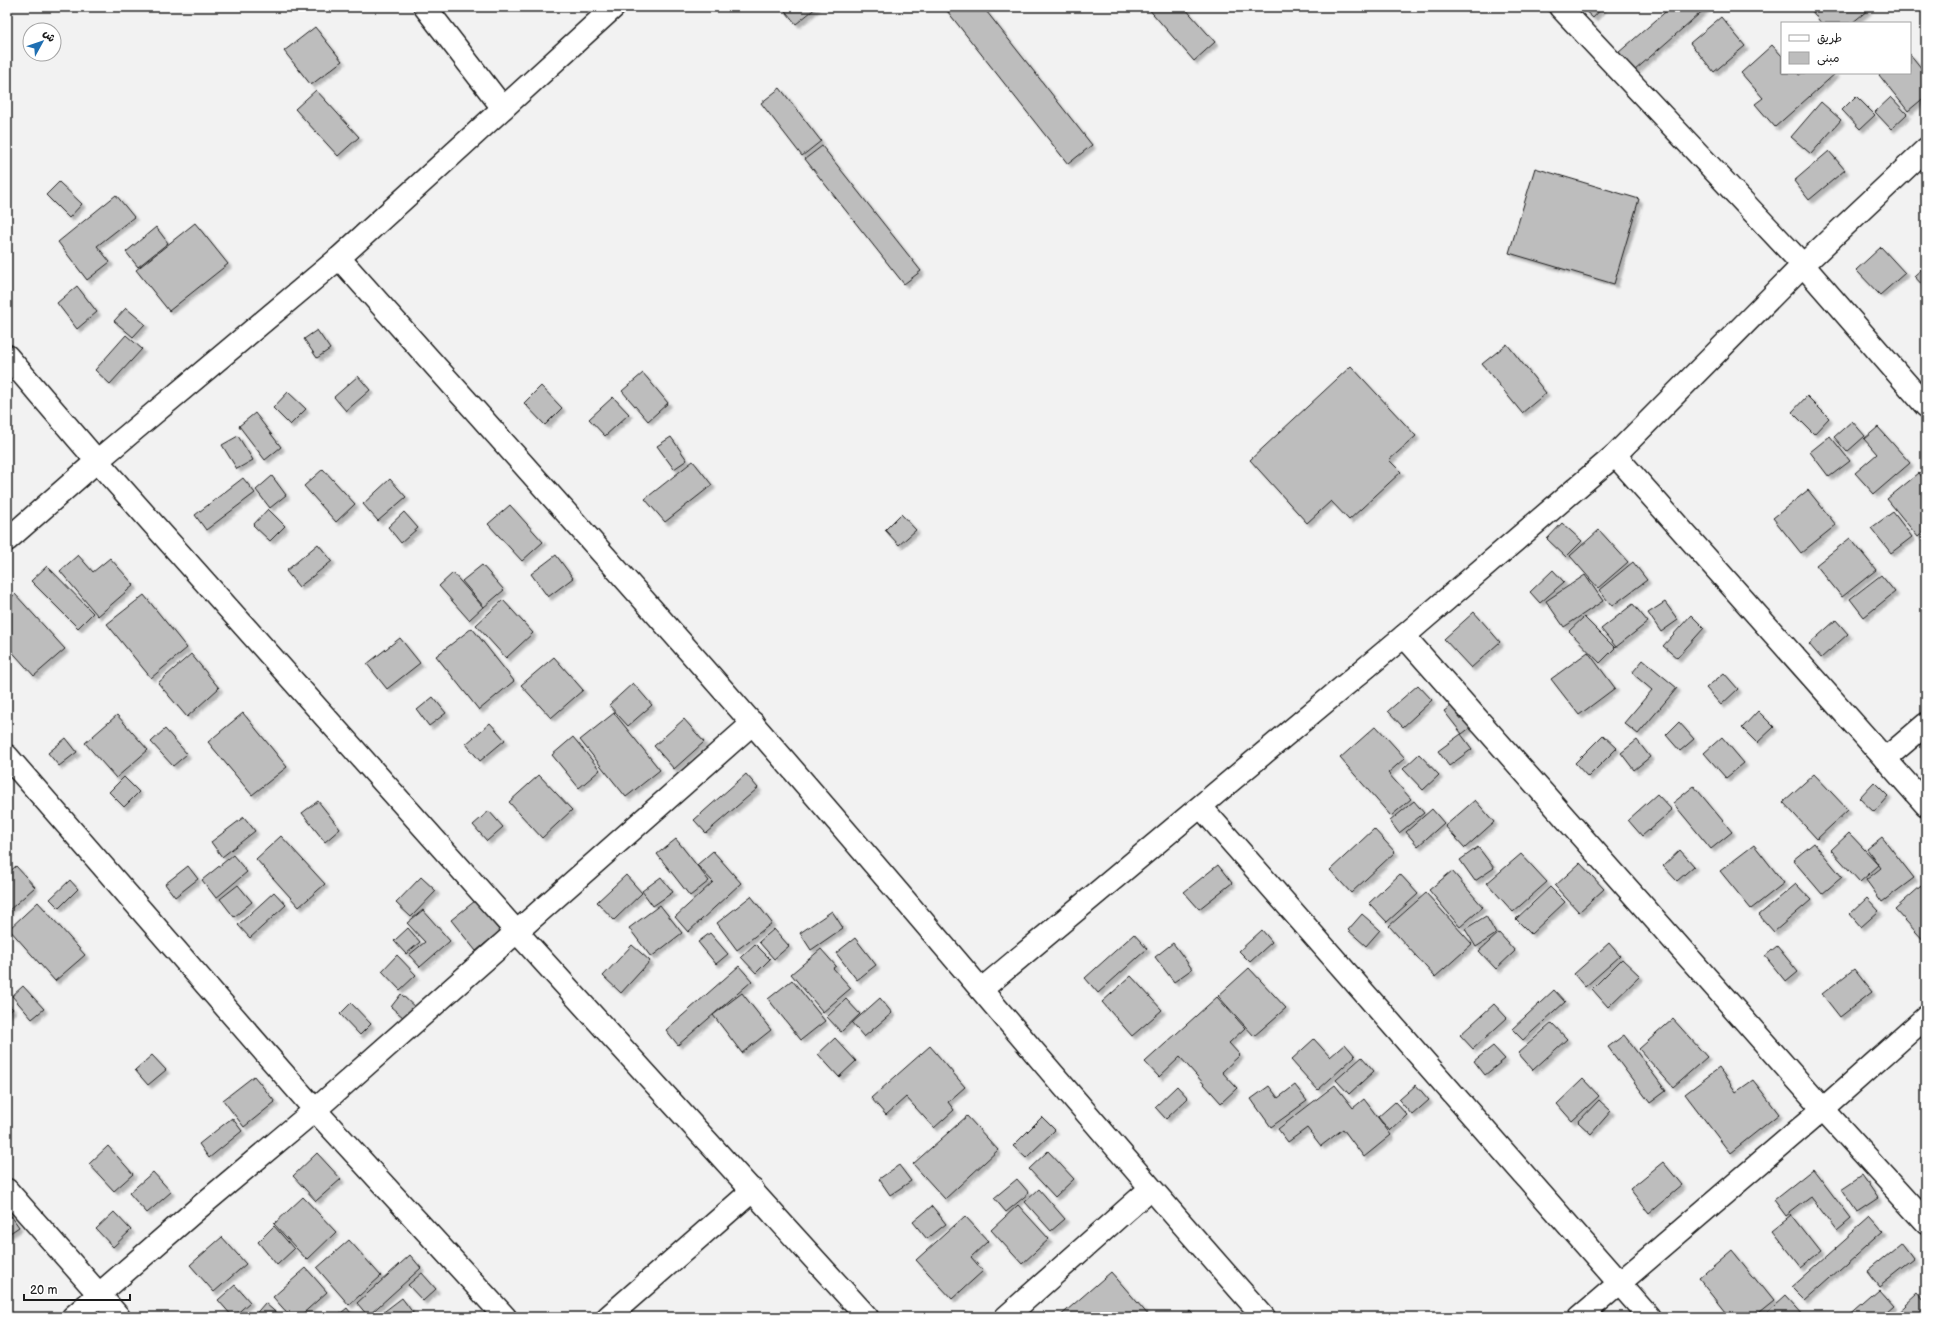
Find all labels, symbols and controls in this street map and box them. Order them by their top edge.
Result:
north arrow [22,22,62,62]
legend [1781,22,1911,74]
text: ش [40,27,58,45]
text: طريق [1817,31,1842,46]
text: مبنى [1817,51,1840,66]
scale bar [24,1276,130,1302]
text: 20 m [30,1283,57,1298]

